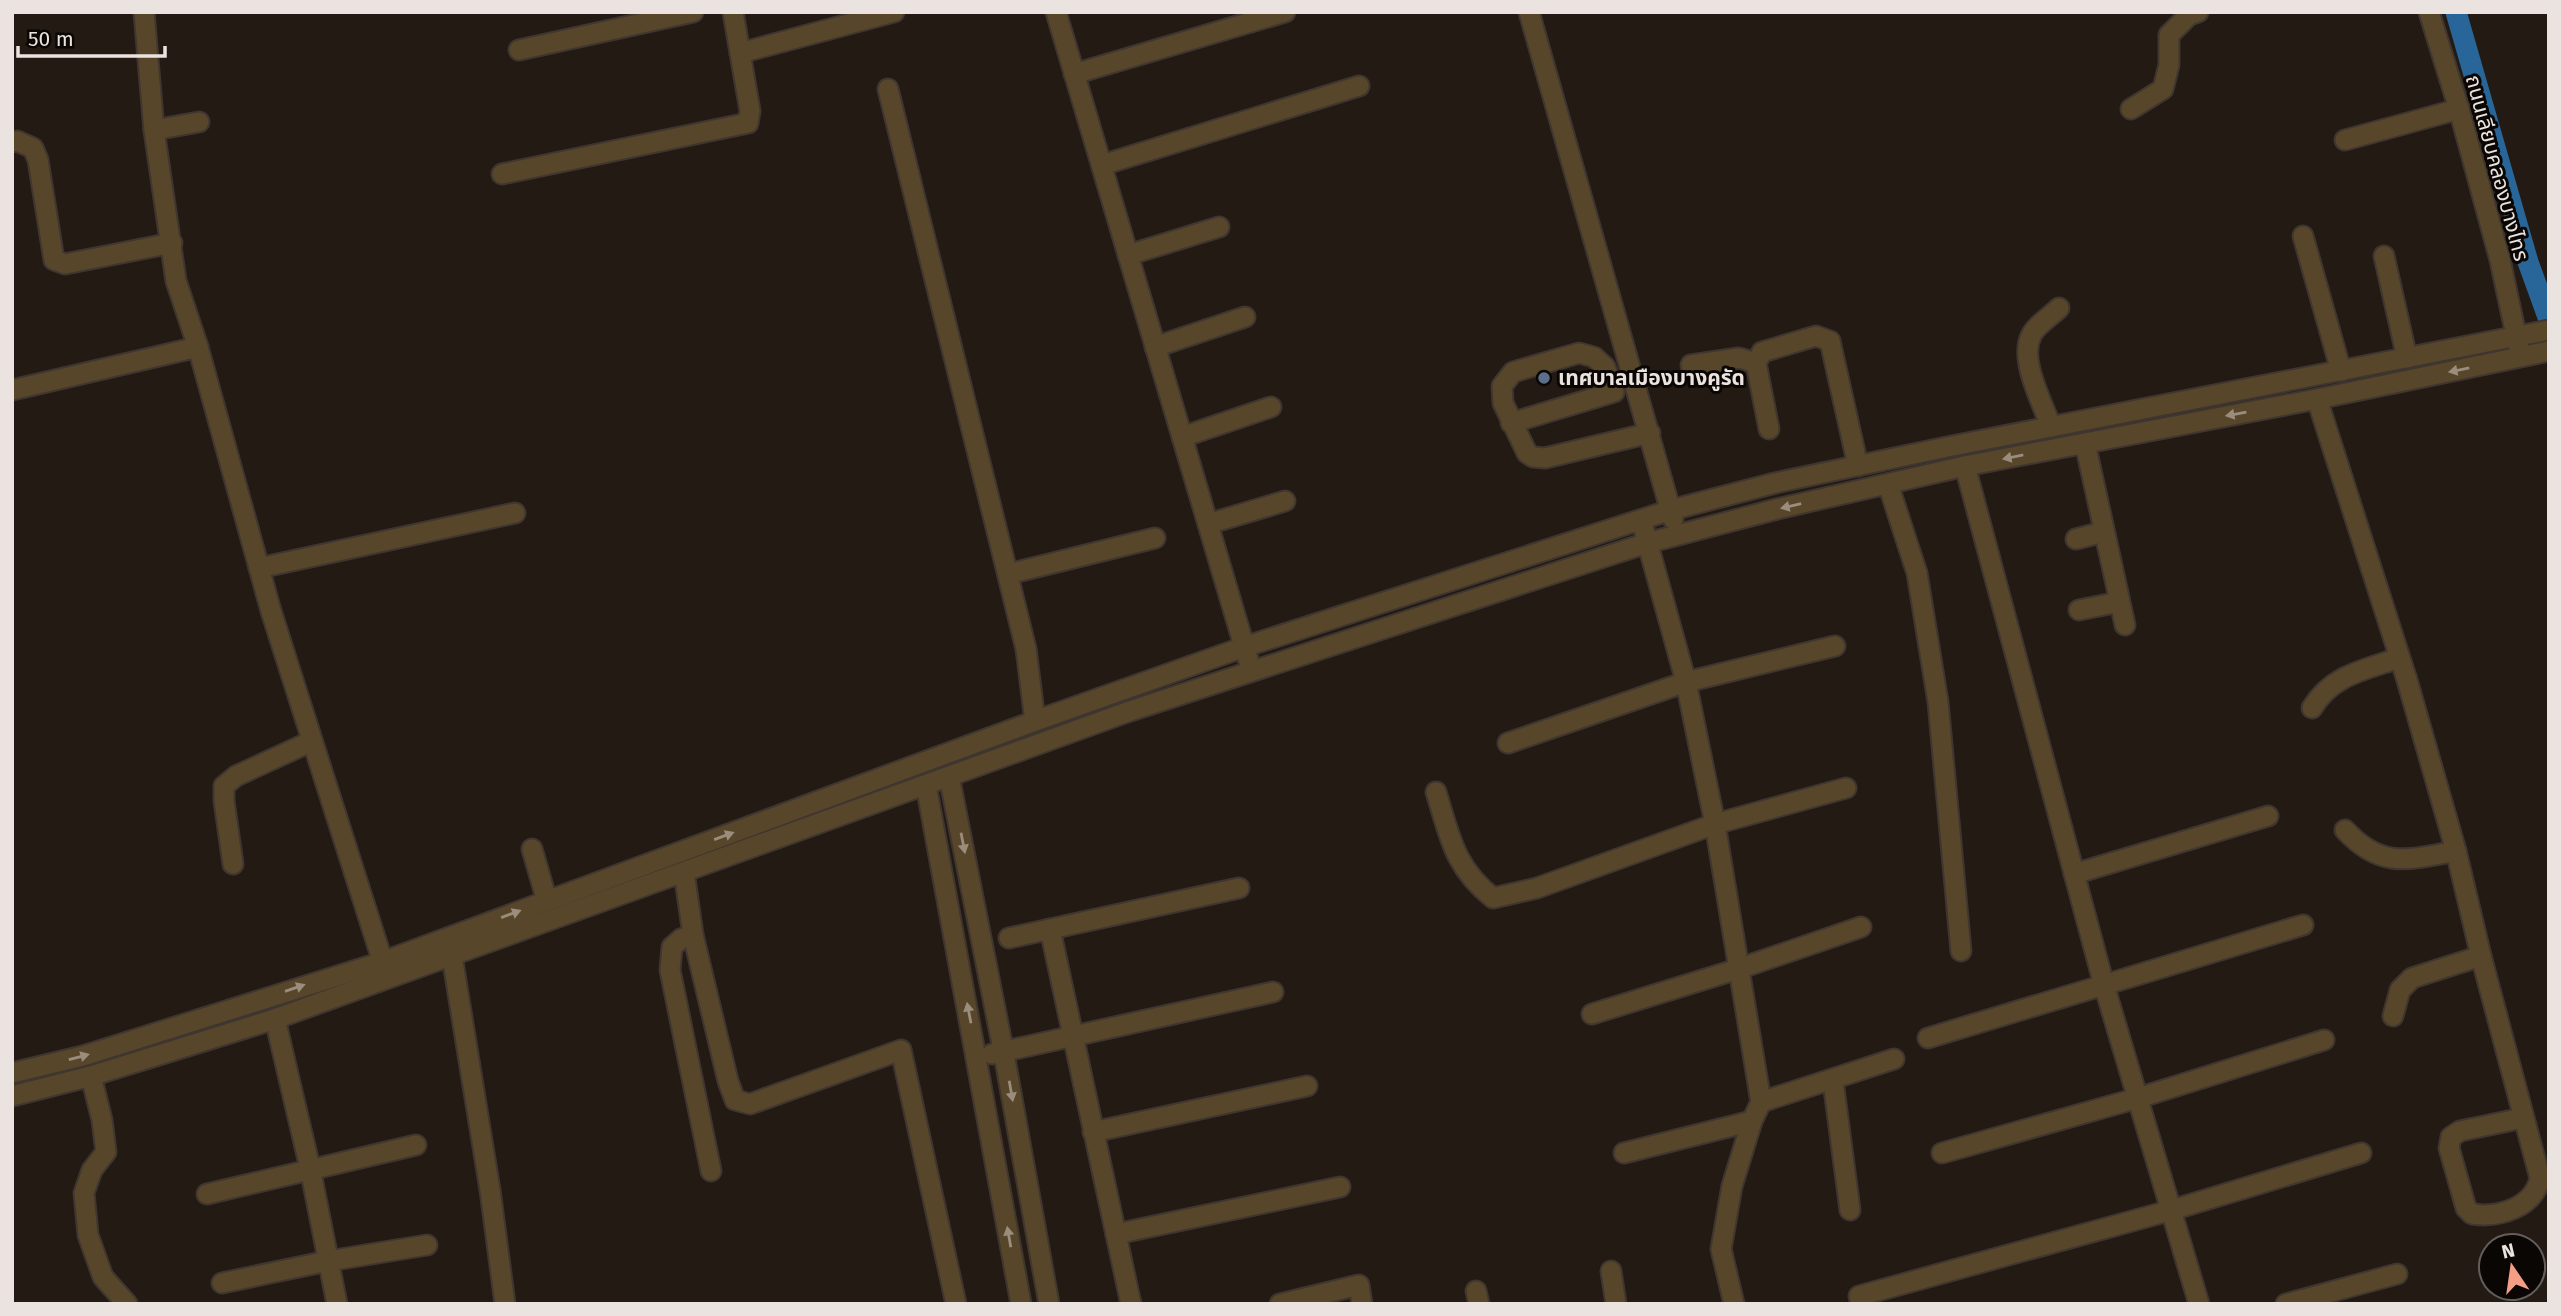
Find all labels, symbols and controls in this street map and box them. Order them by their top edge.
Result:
scale bar [18,14,164,58]
text: 50 m [28,26,74,52]
street label: ถนนเลียบคลองบางไทร [2460,72,2534,264]
place label: เทศบาลเมืองบางคูรัด [1558,365,1745,391]
one-way arrow [2448,365,2470,376]
marker: เทศบาลเมืองบางคูรัด [1536,370,1552,386]
one-way arrow [2225,408,2247,419]
one-way arrow [2002,451,2024,462]
one-way arrow [1779,501,1801,512]
one-way arrow [714,830,735,841]
one-way arrow [957,832,968,854]
one-way arrow [500,909,521,920]
one-way arrow [285,982,306,993]
one-way arrow [963,1002,974,1024]
one-way arrow [68,1051,90,1062]
one-way arrow [1005,1080,1016,1102]
one-way arrow [1003,1225,1014,1247]
north arrow [2477,1232,2547,1302]
text: N [2500,1238,2517,1264]

